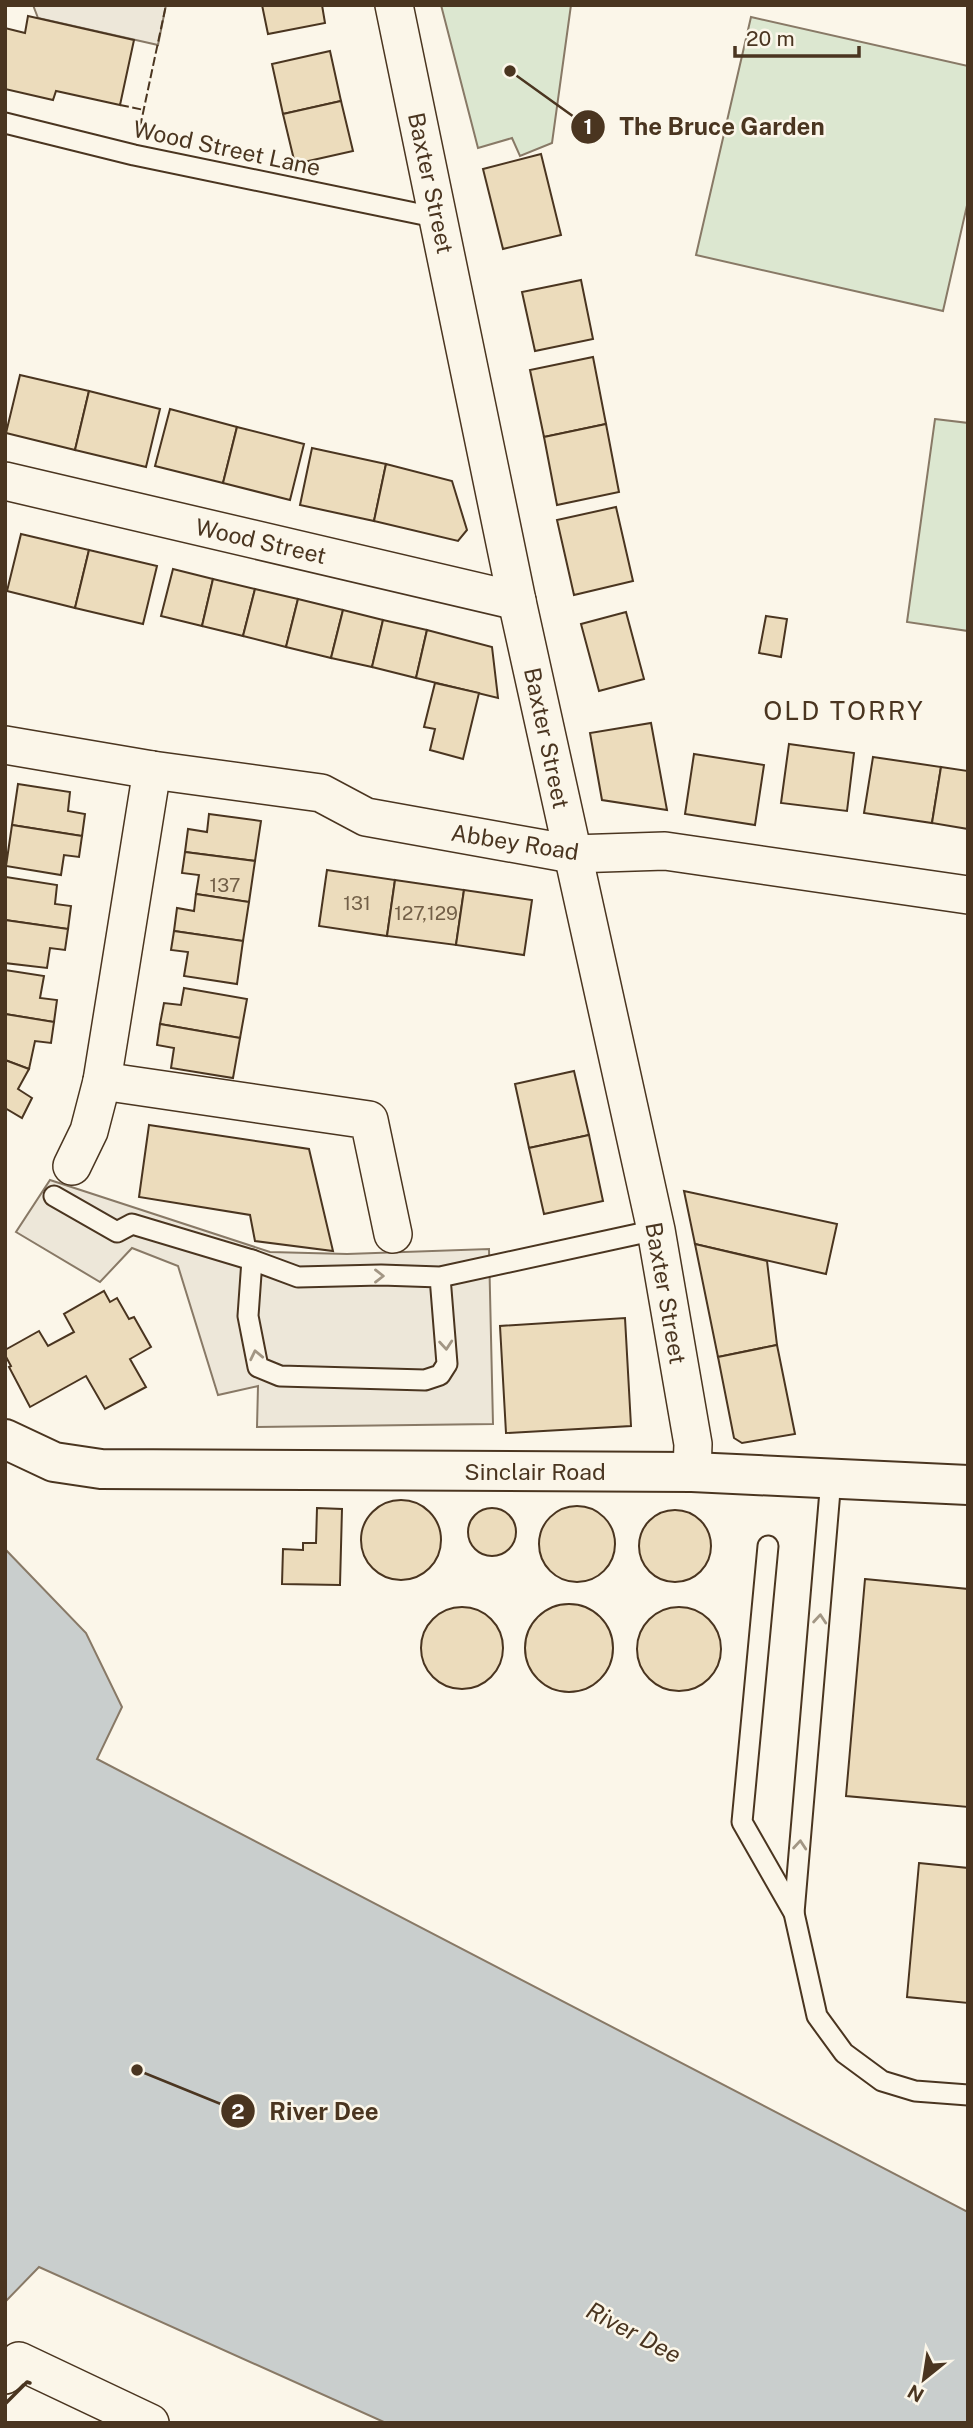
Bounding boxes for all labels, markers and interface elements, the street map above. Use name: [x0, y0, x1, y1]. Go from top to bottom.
scale bar: [735, 14, 859, 58]
text: 20 m: [746, 26, 795, 51]
callout: The Bruce Garden: [570, 104, 839, 149]
street label: Baxter Street: [403, 110, 459, 256]
text: The Bruce Garden: [619, 112, 825, 140]
text: 1: [584, 114, 593, 139]
street label: Wood Street Lane: [131, 115, 323, 181]
street label: Wood Street: [193, 513, 329, 569]
street label: Baxter Street: [519, 665, 575, 811]
district label: OLD TORRY: [763, 695, 925, 726]
street label: Abbey Road: [449, 819, 581, 865]
house number: 137: [210, 874, 240, 896]
house number: 131: [343, 892, 371, 914]
house number: 127,129: [394, 902, 458, 924]
street label: Baxter Street: [640, 1220, 692, 1366]
one-way arrow: [375, 1268, 385, 1284]
one-way arrow: [438, 1340, 453, 1351]
one-way arrow: [250, 1349, 265, 1361]
street label: Sinclair Road: [464, 1458, 606, 1485]
one-way arrow: [812, 1613, 827, 1624]
one-way arrow: [792, 1839, 807, 1850]
callout: River Dee: [221, 2089, 393, 2134]
text: River Dee: [269, 2097, 379, 2125]
text: 2: [231, 2099, 245, 2124]
water label: River Dee: [582, 2295, 686, 2369]
north arrow: [889, 2344, 959, 2414]
text: N: [904, 2380, 927, 2407]

